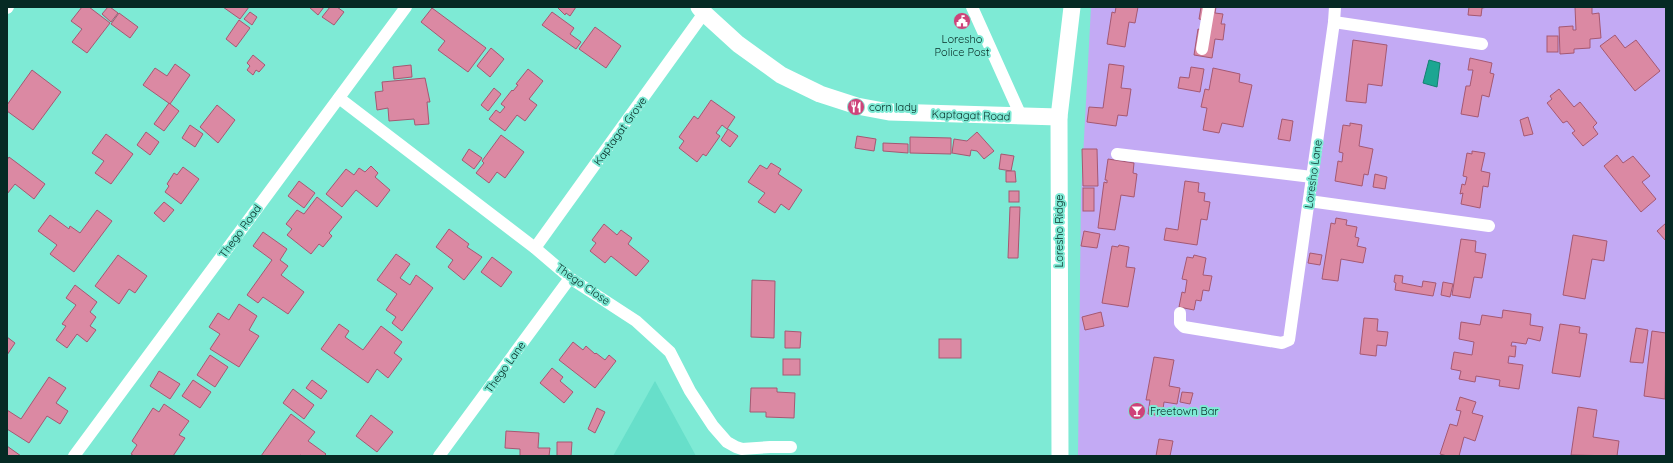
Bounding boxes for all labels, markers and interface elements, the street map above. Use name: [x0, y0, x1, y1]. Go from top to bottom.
public building icon: Loresho Police Post: [952, 11, 972, 31]
place label: Loresho Police Post: [935, 32, 990, 59]
street label: Kaptagat Grove: [590, 94, 650, 168]
restaurant icon: corn lady: [846, 97, 866, 117]
place label: corn lady: [869, 100, 917, 114]
street label: Kaptagat Road: [931, 107, 1011, 123]
street label: Loresho Lane: [1301, 139, 1325, 209]
street label: Loresho Ridge: [1052, 194, 1066, 268]
street label: Thego Road: [216, 202, 264, 260]
street label: Thego Close: [553, 260, 613, 308]
street label: Thego Lane: [482, 338, 528, 396]
bar icon: Freetown Bar: [1127, 401, 1147, 421]
place label: Freetown Bar: [1150, 404, 1219, 418]

